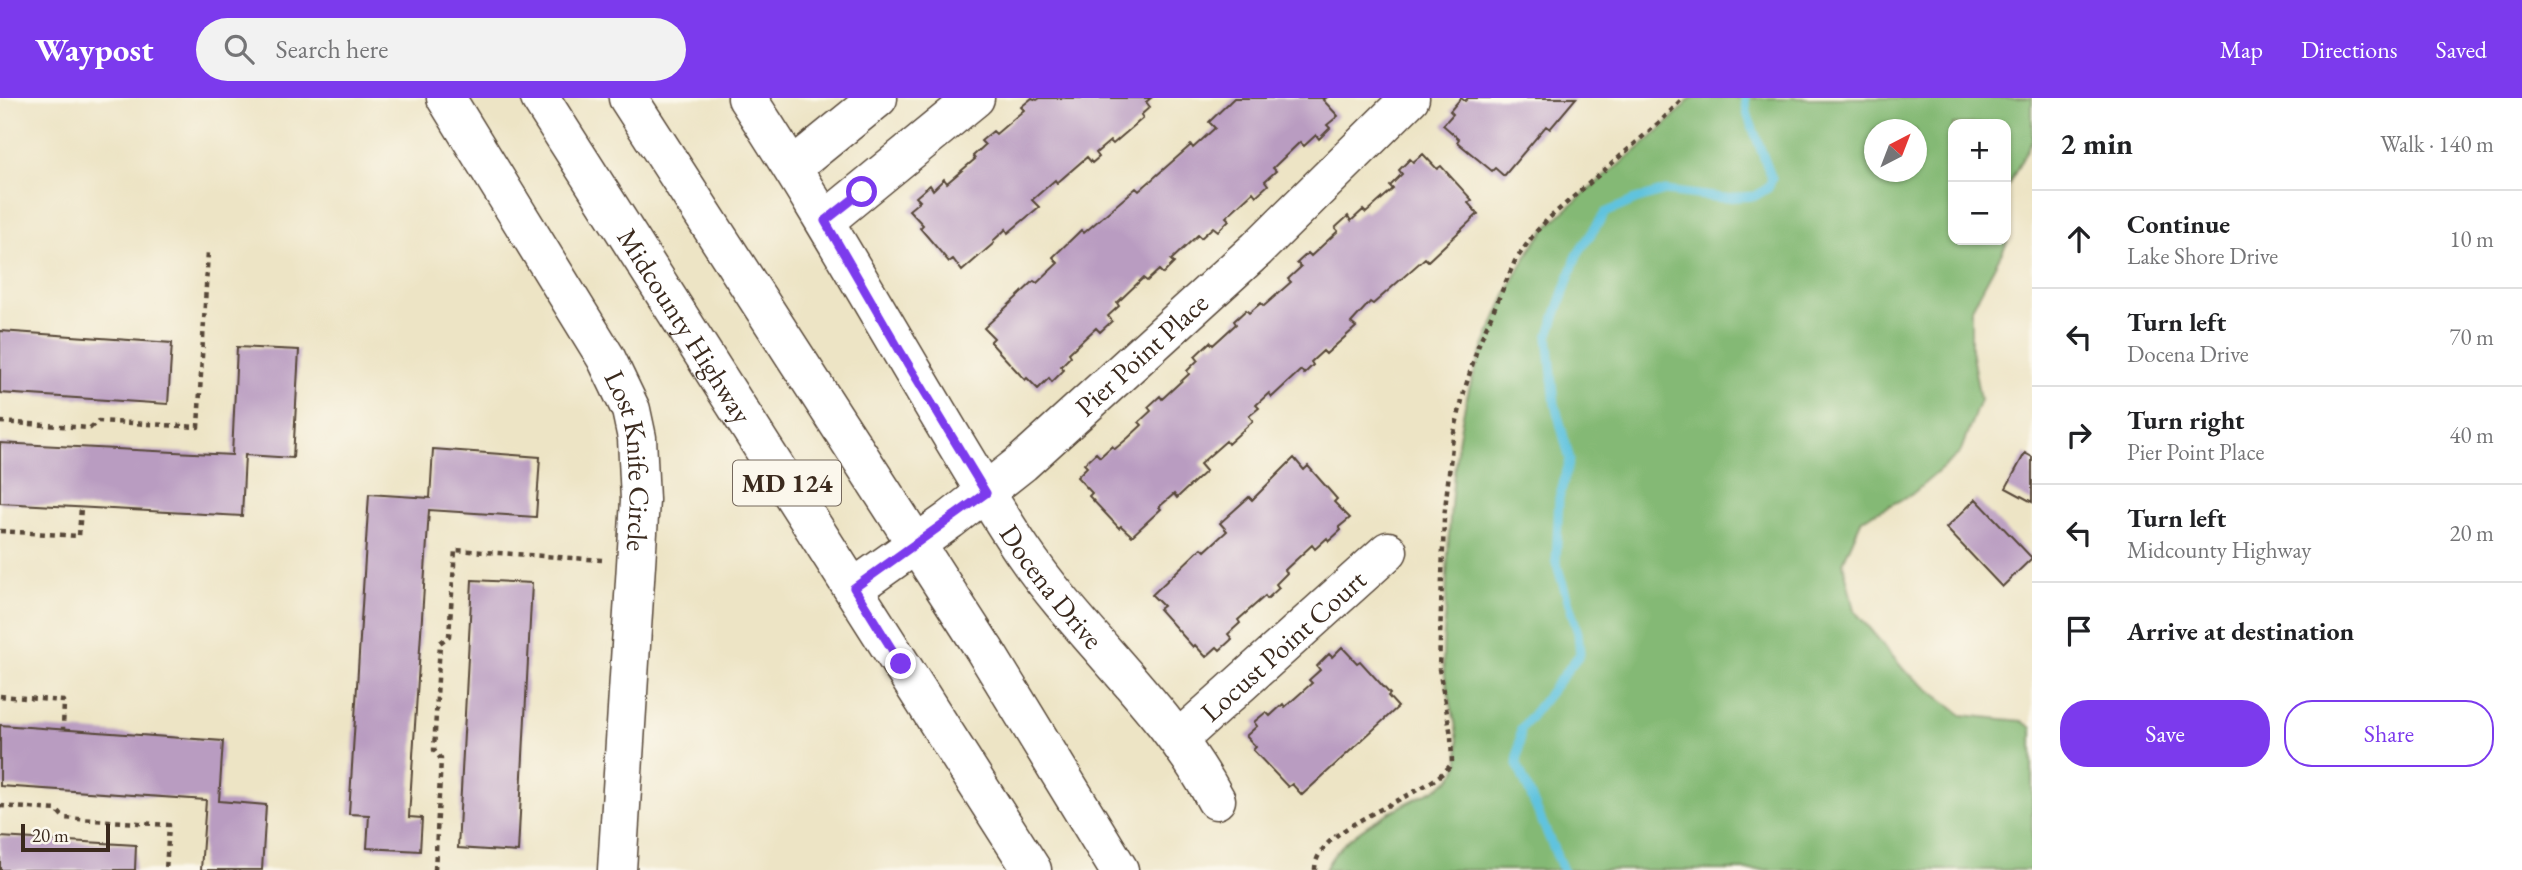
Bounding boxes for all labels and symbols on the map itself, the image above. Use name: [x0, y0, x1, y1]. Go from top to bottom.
north arrow: [1864, 119, 1927, 182]
route start: [846, 176, 877, 207]
street label: Midcounty Highway: [610, 221, 761, 431]
street label: Pier Point Place: [1067, 285, 1215, 424]
street label: Lost Knife Circle: [597, 364, 658, 553]
road number: MD 124: [733, 460, 841, 506]
street label: Docena Drive: [992, 517, 1111, 656]
street label: Locust Point Court: [1193, 561, 1374, 729]
route end: [885, 648, 916, 679]
scale bar: [21, 821, 110, 853]

